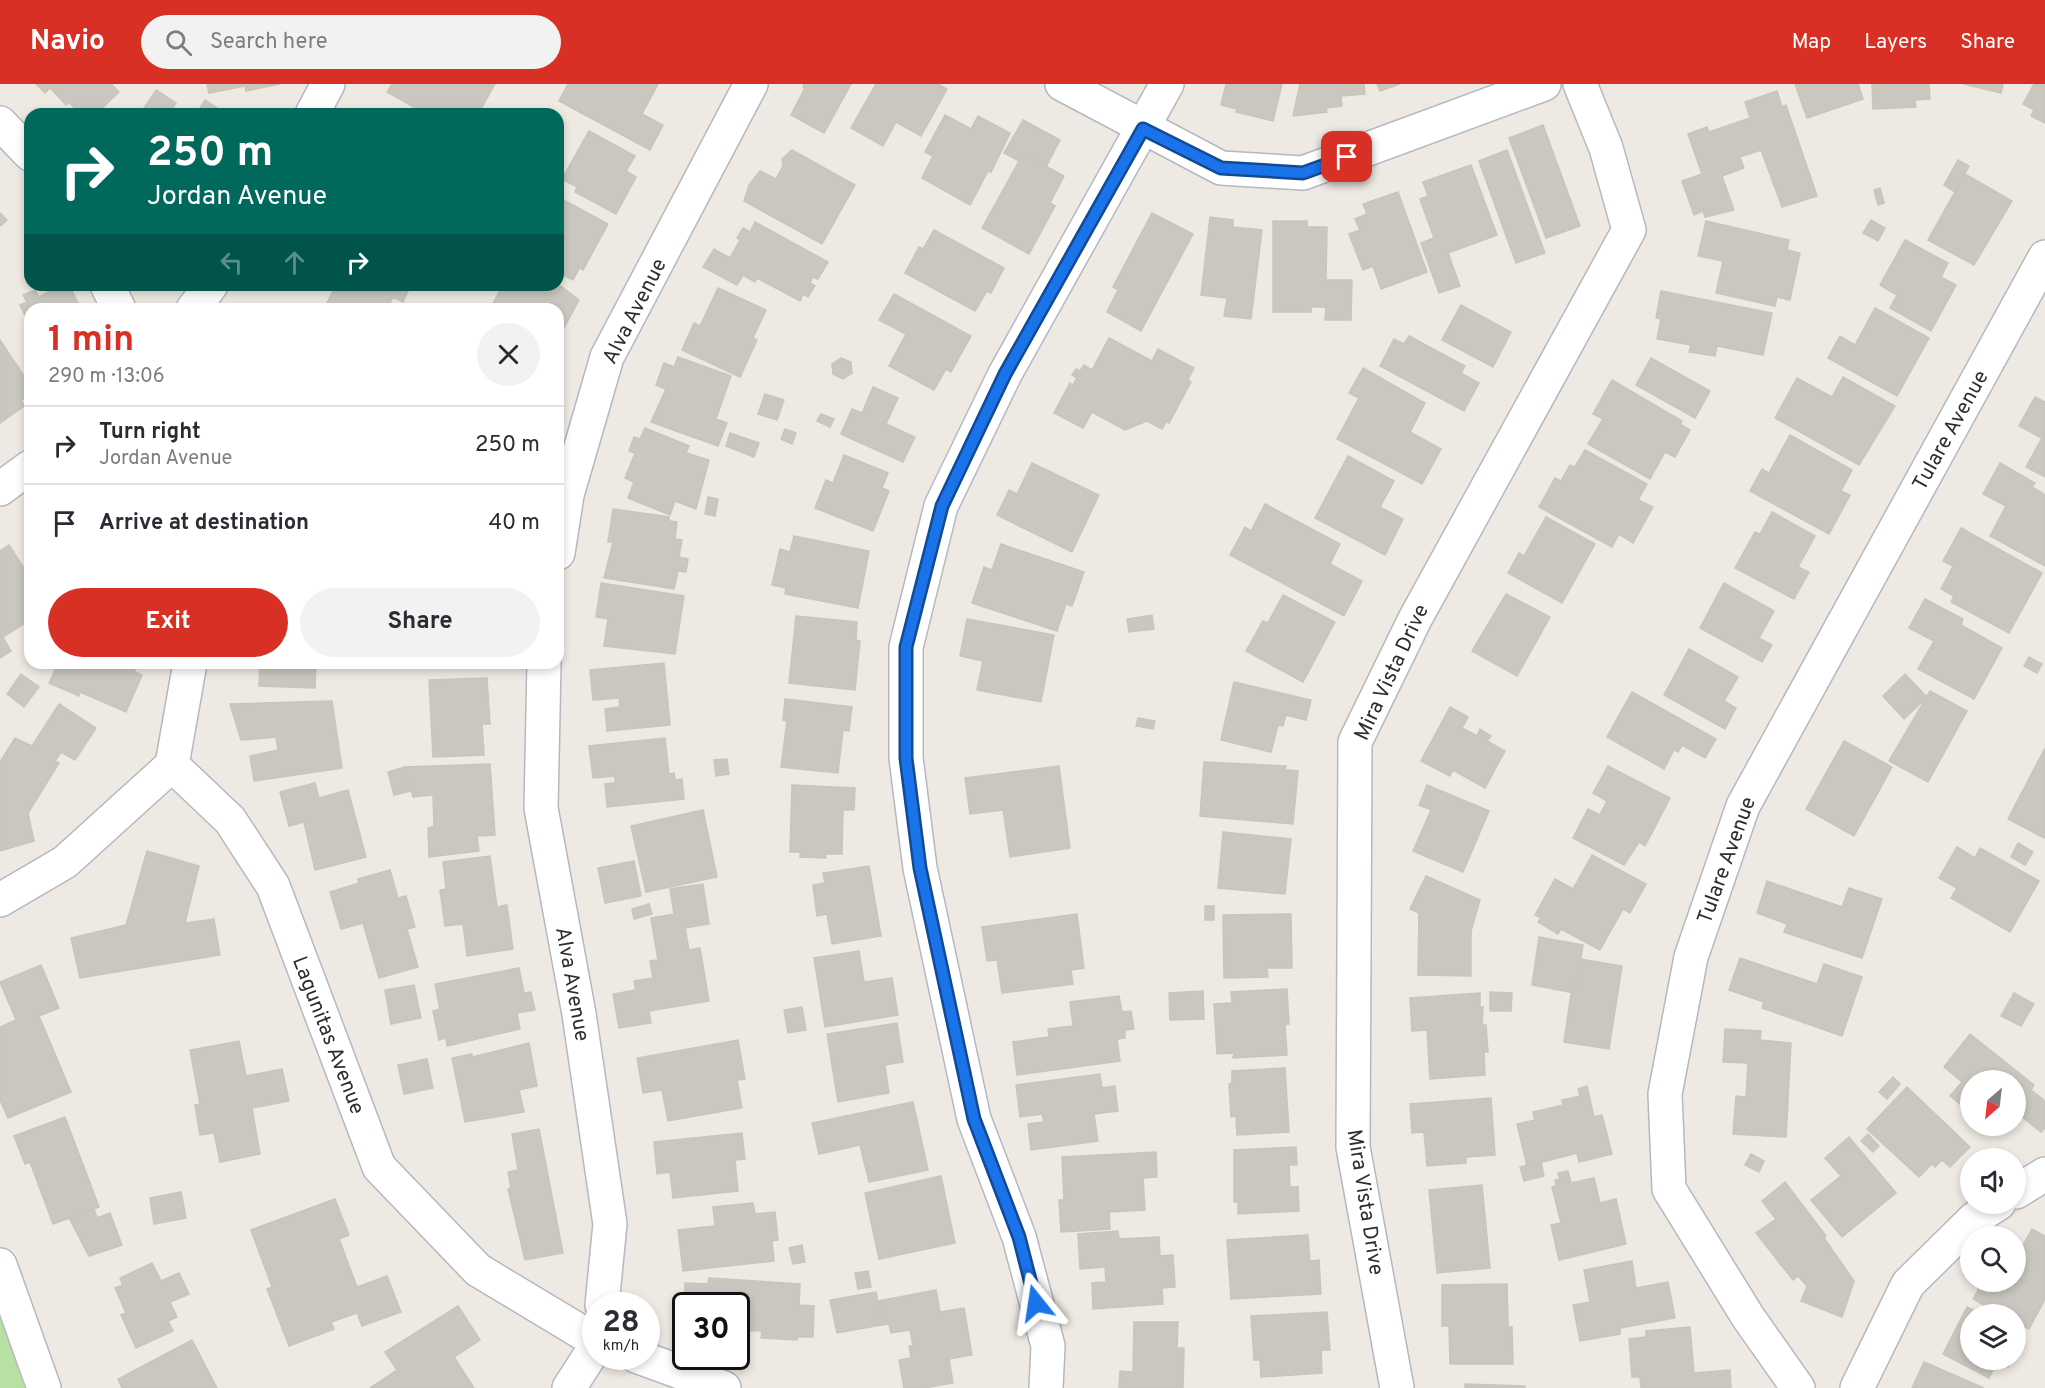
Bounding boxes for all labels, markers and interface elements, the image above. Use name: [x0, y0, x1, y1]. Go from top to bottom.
search box: [141, 15, 561, 69]
text: Navio: [30, 24, 105, 60]
icon: search: [162, 26, 195, 59]
text: Search here: [210, 29, 327, 56]
text: Map: [1792, 29, 1831, 56]
text: Layers: [1864, 29, 1927, 56]
text: Share: [1960, 29, 2015, 56]
text: 250 m: [147, 128, 273, 181]
pin: [1321, 131, 1372, 182]
icon: right: [48, 132, 126, 210]
icon: arrive: [1330, 140, 1363, 173]
text: Jordan Avenue: [147, 180, 327, 214]
icon: left: [215, 246, 248, 279]
icon: ahead: [278, 246, 311, 279]
icon: right: [341, 246, 374, 279]
street label: Alva Avenue: [597, 254, 674, 369]
text: 1 min: [48, 318, 134, 364]
button: close: [477, 323, 540, 386]
text: 290 m · 13:06: [48, 364, 165, 390]
street label: Tulare Avenue: [1907, 366, 1995, 496]
text: Turn right: [99, 419, 201, 446]
icon: right: [48, 429, 81, 462]
text: 250 m: [475, 432, 540, 459]
text: Jordan Avenue: [99, 446, 232, 472]
icon: arrive: [48, 507, 81, 540]
text: Arrive at destination: [99, 510, 309, 537]
text: 40 m: [488, 510, 540, 537]
button: Exit: [48, 588, 288, 657]
button: Share: [300, 588, 540, 657]
street label: Mira Vista Drive: [1349, 600, 1436, 745]
street label: Tulare Avenue: [1692, 793, 1763, 928]
street label: Alva Avenue: [548, 925, 595, 1043]
street label: Lagunitas Avenue: [285, 953, 370, 1118]
north arrow: [1960, 1070, 2026, 1136]
map controls: [1960, 1070, 2026, 1370]
street label: Mira Vista Drive: [1340, 1127, 1389, 1277]
button: sound: [1960, 1148, 2026, 1214]
button: search: [1960, 1226, 2026, 1292]
position arrow: [1004, 1271, 1068, 1335]
speed limit sign: 30: [672, 1292, 750, 1370]
button: layers: [1960, 1304, 2026, 1370]
text: 28: [602, 1305, 640, 1342]
text: km/h: [603, 1337, 639, 1356]

